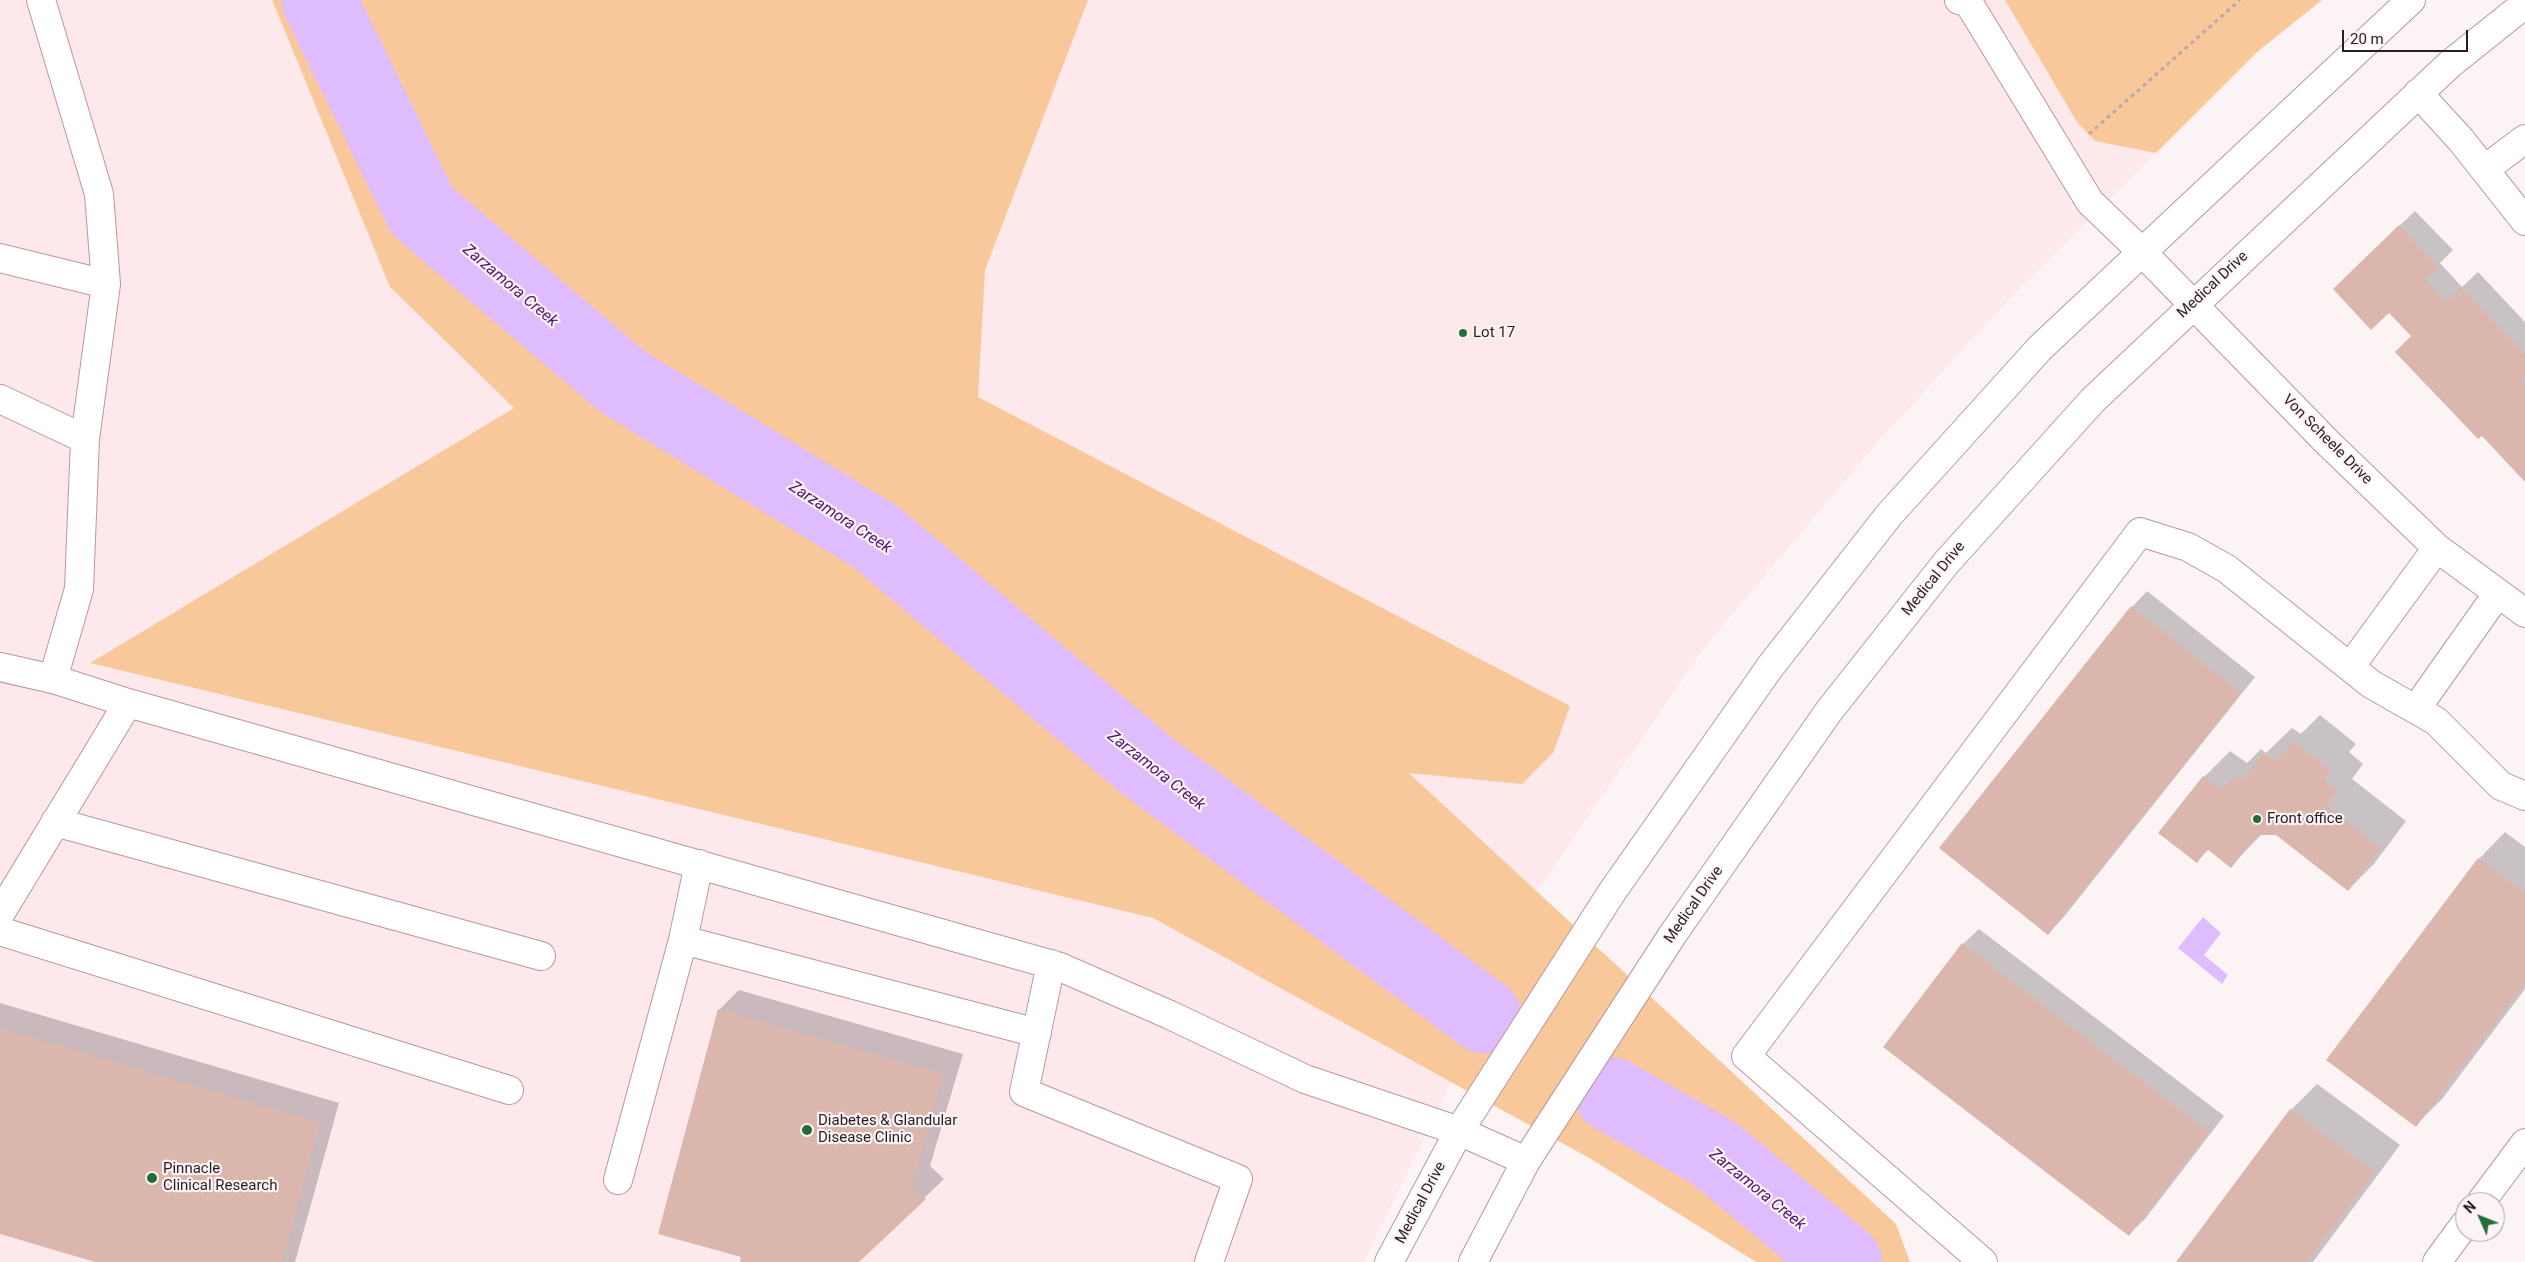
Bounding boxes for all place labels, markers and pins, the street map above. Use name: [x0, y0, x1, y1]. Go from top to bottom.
place label: Lot 17: [1473, 324, 1515, 342]
marker: Lot 17: [1457, 327, 1469, 339]
place label: Front office: [2267, 810, 2343, 828]
marker: Front office: [2251, 813, 2263, 825]
place label: Diabetes & Glandular Disease Clinic: [818, 1112, 957, 1147]
marker: Diabetes & Glandular Disease Clinic: [800, 1123, 814, 1137]
place label: Pinnacle Clinical Research: [163, 1160, 277, 1195]
marker: Pinnacle Clinical Research: [145, 1171, 159, 1185]

